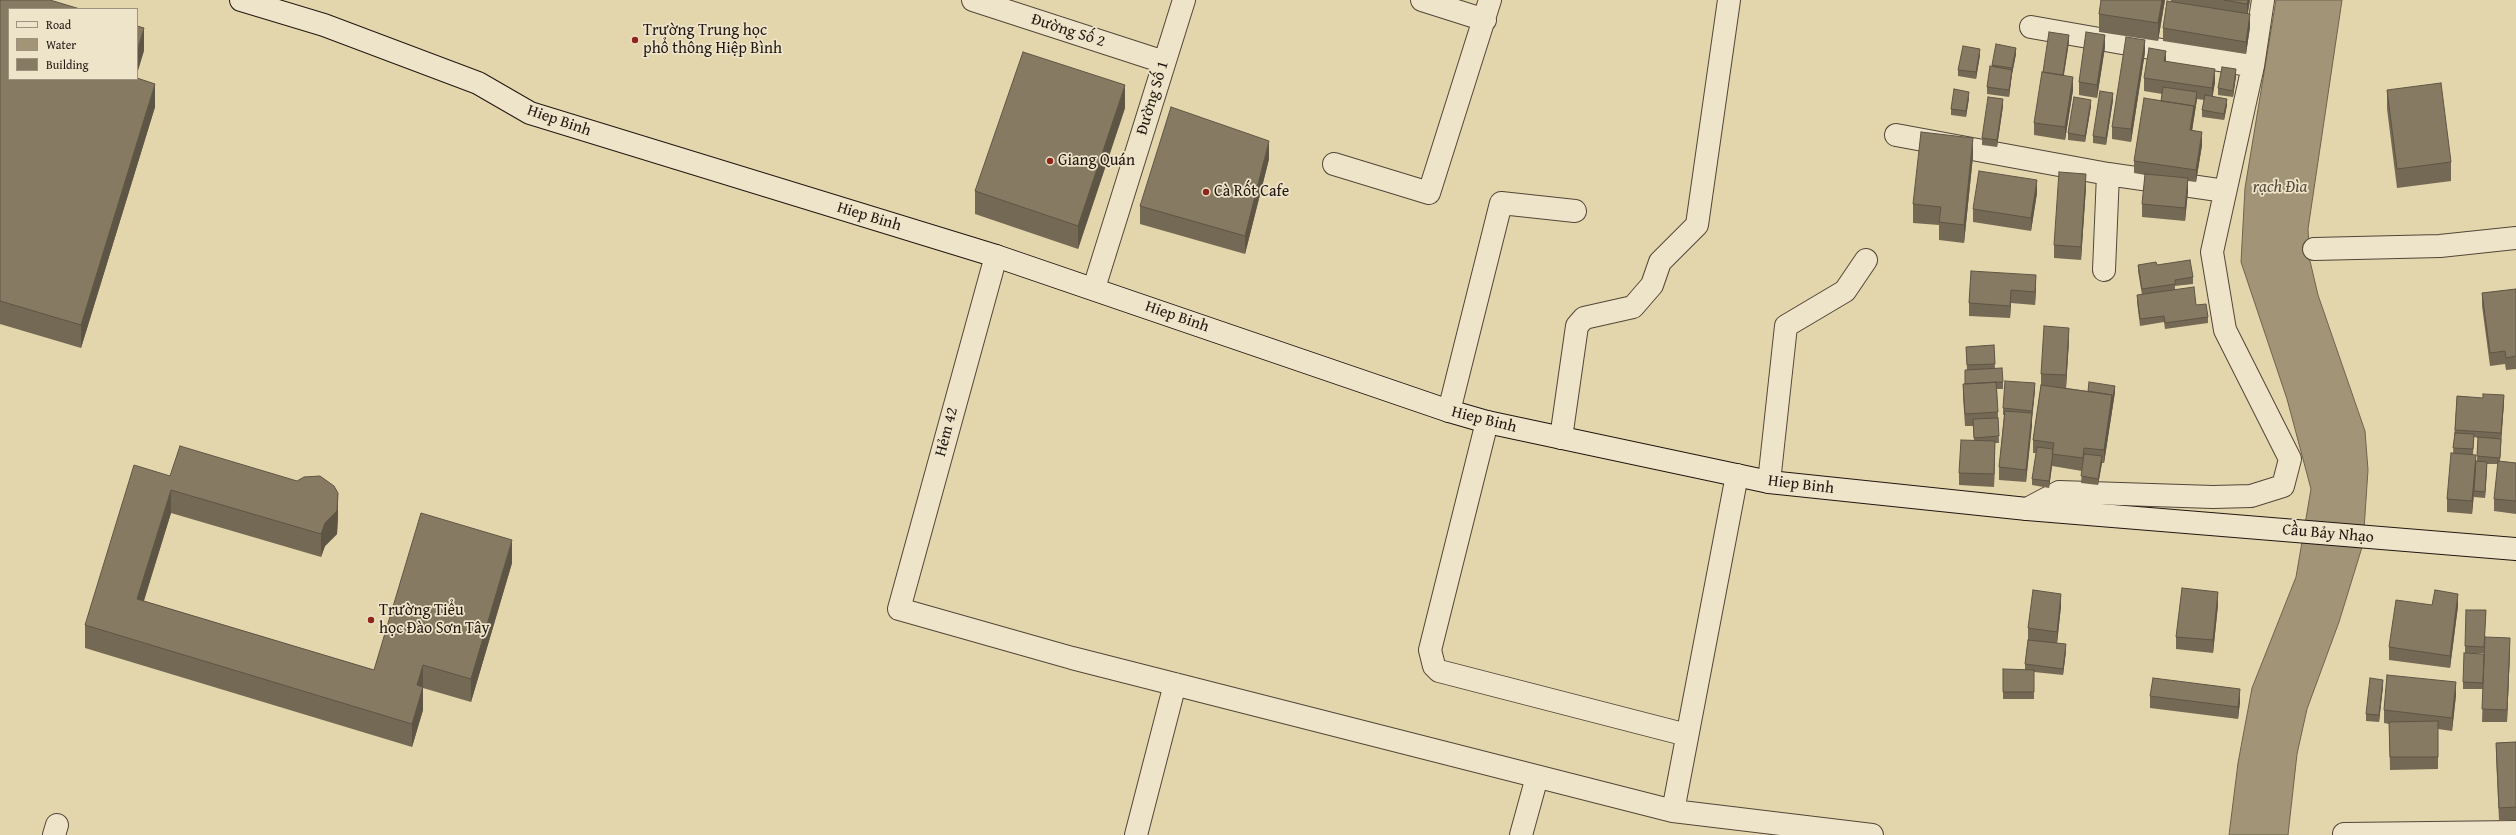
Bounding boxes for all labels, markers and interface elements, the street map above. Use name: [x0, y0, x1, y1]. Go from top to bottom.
legend: [8, 8, 138, 80]
street label: Đường Số 2: [1029, 10, 1107, 52]
text: Road: [46, 16, 71, 33]
place label: Trường Trung học phổ thông Hiệp Bình: [643, 21, 782, 59]
marker: Trường Trung học phổ thông Hiệp Bình: [630, 35, 640, 45]
text: Water: [46, 36, 76, 53]
text: Building: [46, 56, 89, 73]
street label: Đường Số 1: [1133, 59, 1173, 137]
street label: Hiep Binh: [525, 101, 593, 141]
place label: Giang Quán: [1058, 151, 1135, 171]
marker: Giang Quán: [1045, 156, 1055, 166]
water label: rạch Đìa: [2253, 178, 2307, 198]
place label: Cà Rốt Cafe: [1214, 182, 1289, 202]
marker: Cà Rốt Cafe: [1201, 187, 1211, 197]
street label: Hiep Binh: [834, 198, 904, 236]
street label: Hiep Binh: [1143, 297, 1211, 337]
street label: Hiep Binh: [1450, 403, 1518, 437]
street label: Hẻm 42: [931, 405, 963, 459]
street label: Hiep Binh: [1767, 471, 1835, 499]
street label: Cầu Bảy Nhạo: [2281, 520, 2375, 548]
place label: Trường Tiểu học Đào Sơn Tây: [379, 601, 489, 639]
marker: Trường Tiểu học Đào Sơn Tây: [366, 615, 376, 625]

